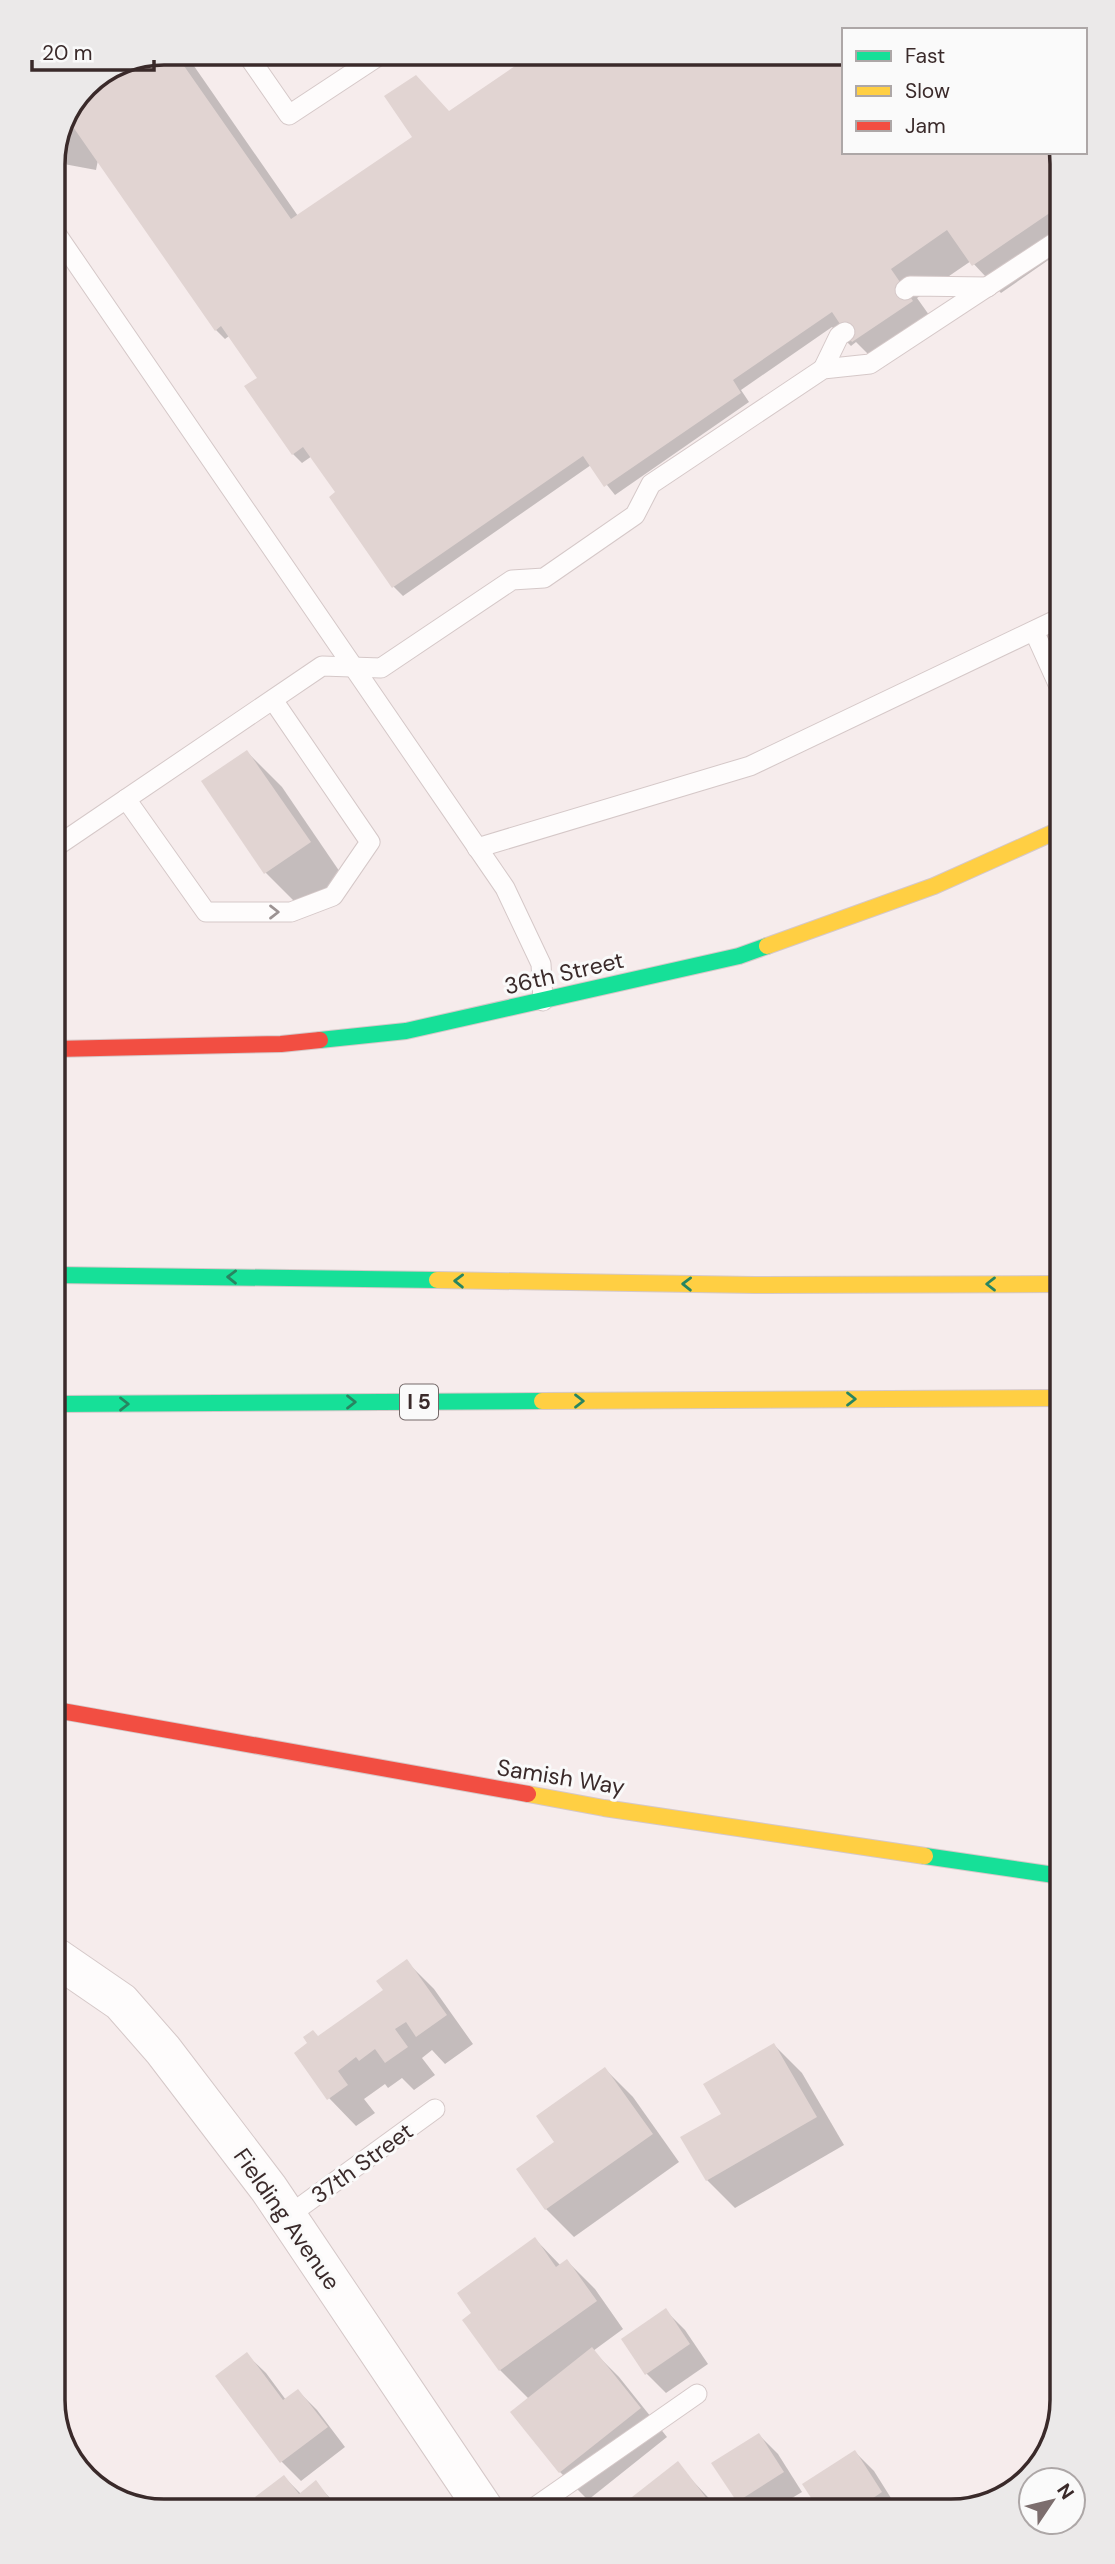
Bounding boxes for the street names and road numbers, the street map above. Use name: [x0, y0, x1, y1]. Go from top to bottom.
street label: 36th Street: [501, 945, 627, 1001]
road number: I 5: [400, 1384, 438, 1420]
street label: Samish Way: [495, 1752, 627, 1802]
street label: 37th Street: [305, 2116, 419, 2210]
street label: Fielding Avenue: [227, 2142, 347, 2296]

